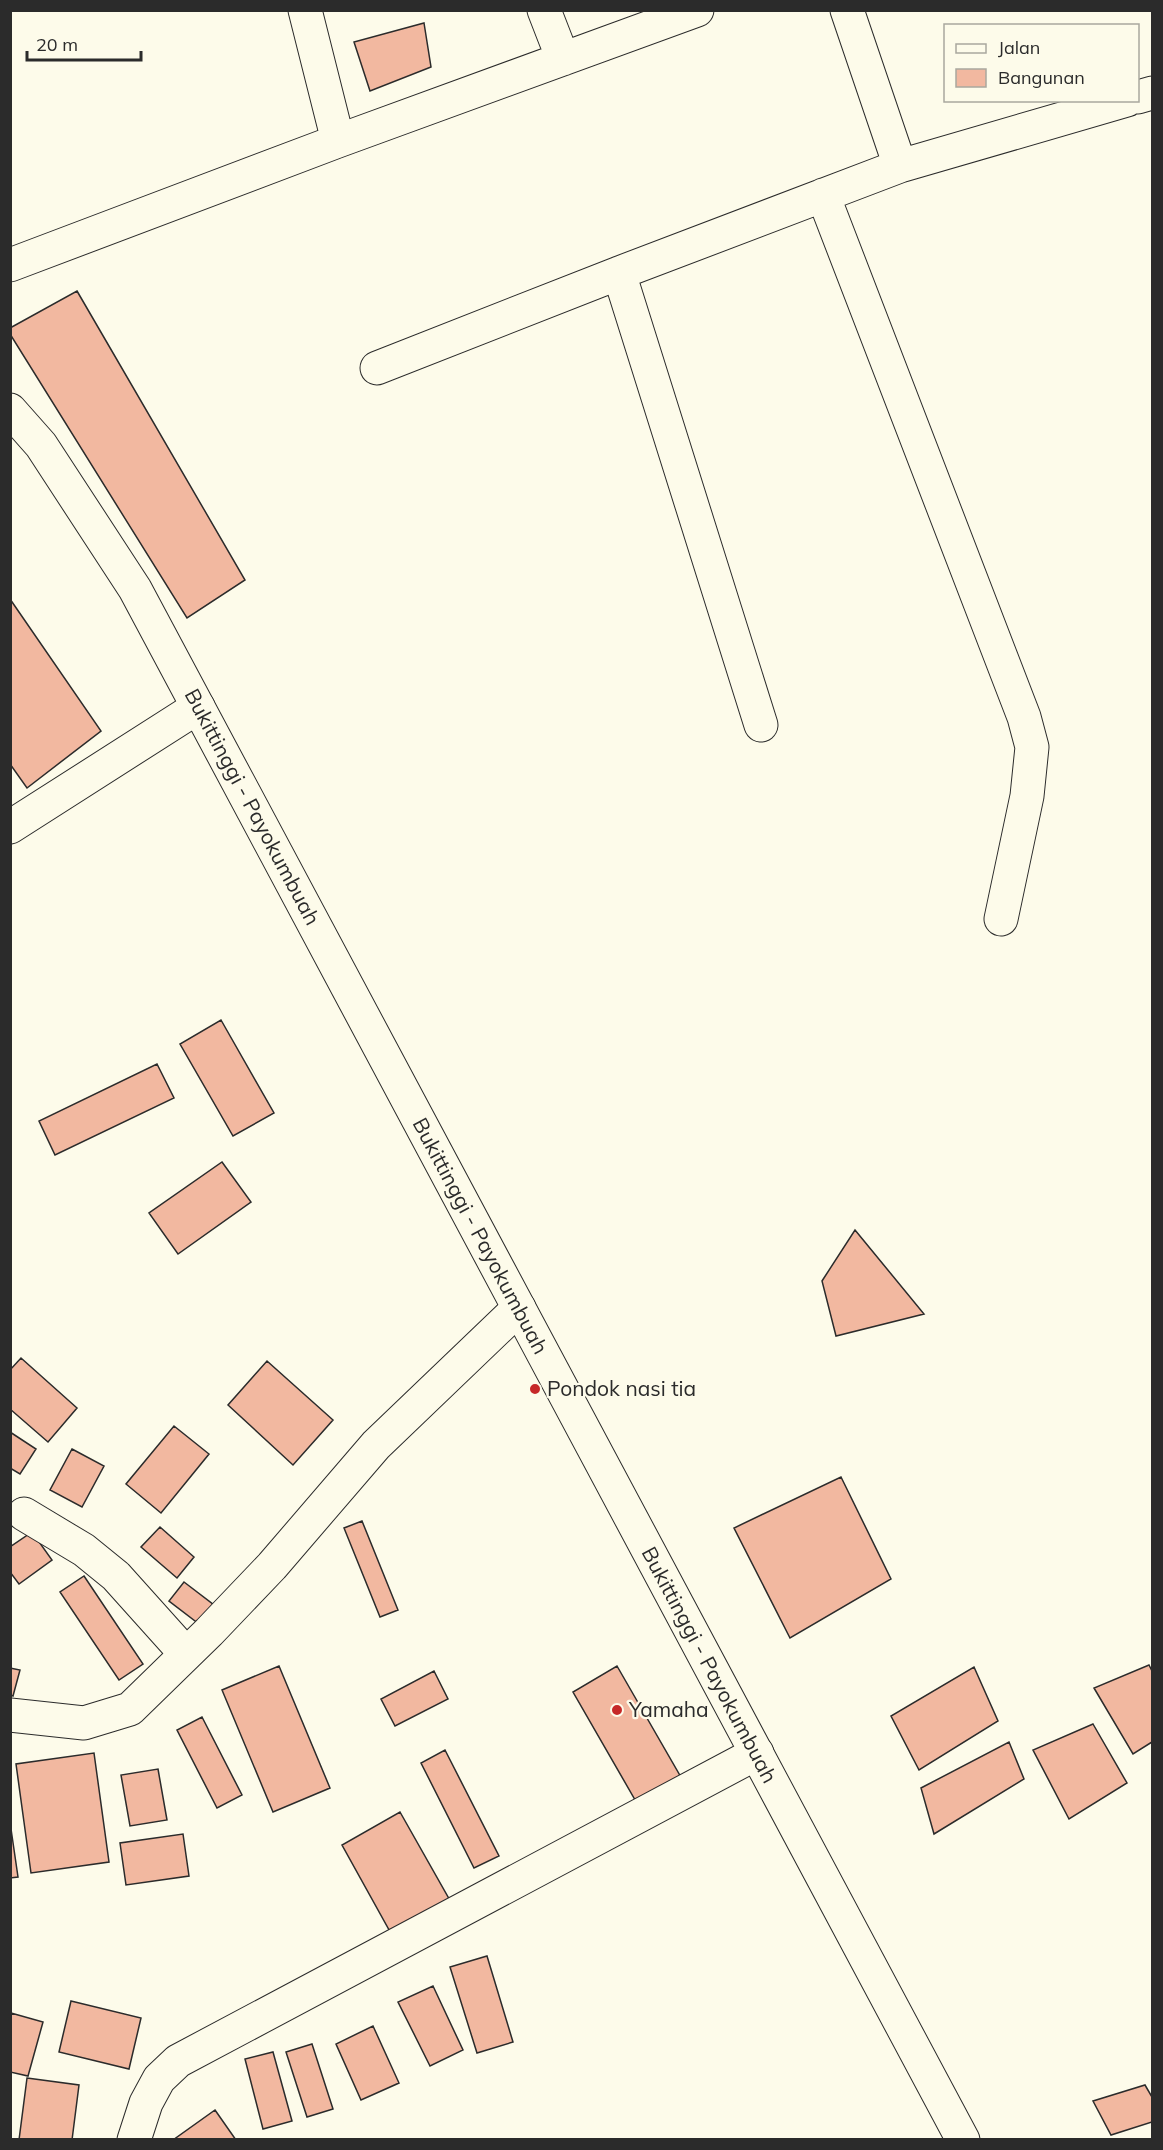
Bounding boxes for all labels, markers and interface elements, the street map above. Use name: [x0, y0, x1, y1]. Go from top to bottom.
scale bar: [27, 24, 141, 62]
legend: [944, 24, 1139, 102]
text: 20 m: [36, 33, 78, 56]
text: Jalan: [998, 36, 1040, 59]
text: Bangunan: [998, 66, 1085, 89]
street label: Bukittinggi - Payokumbuah: [179, 684, 326, 929]
street label: Bukittinggi - Payokumbuah: [407, 1113, 554, 1358]
place label: Pondok nasi tia: [547, 1375, 696, 1401]
marker: Pondok nasi tia: [528, 1382, 542, 1396]
street label: Bukittinggi - Payokumbuah: [636, 1542, 783, 1787]
place label: Yamaha: [628, 1696, 709, 1722]
marker: Yamaha: [610, 1703, 624, 1717]

